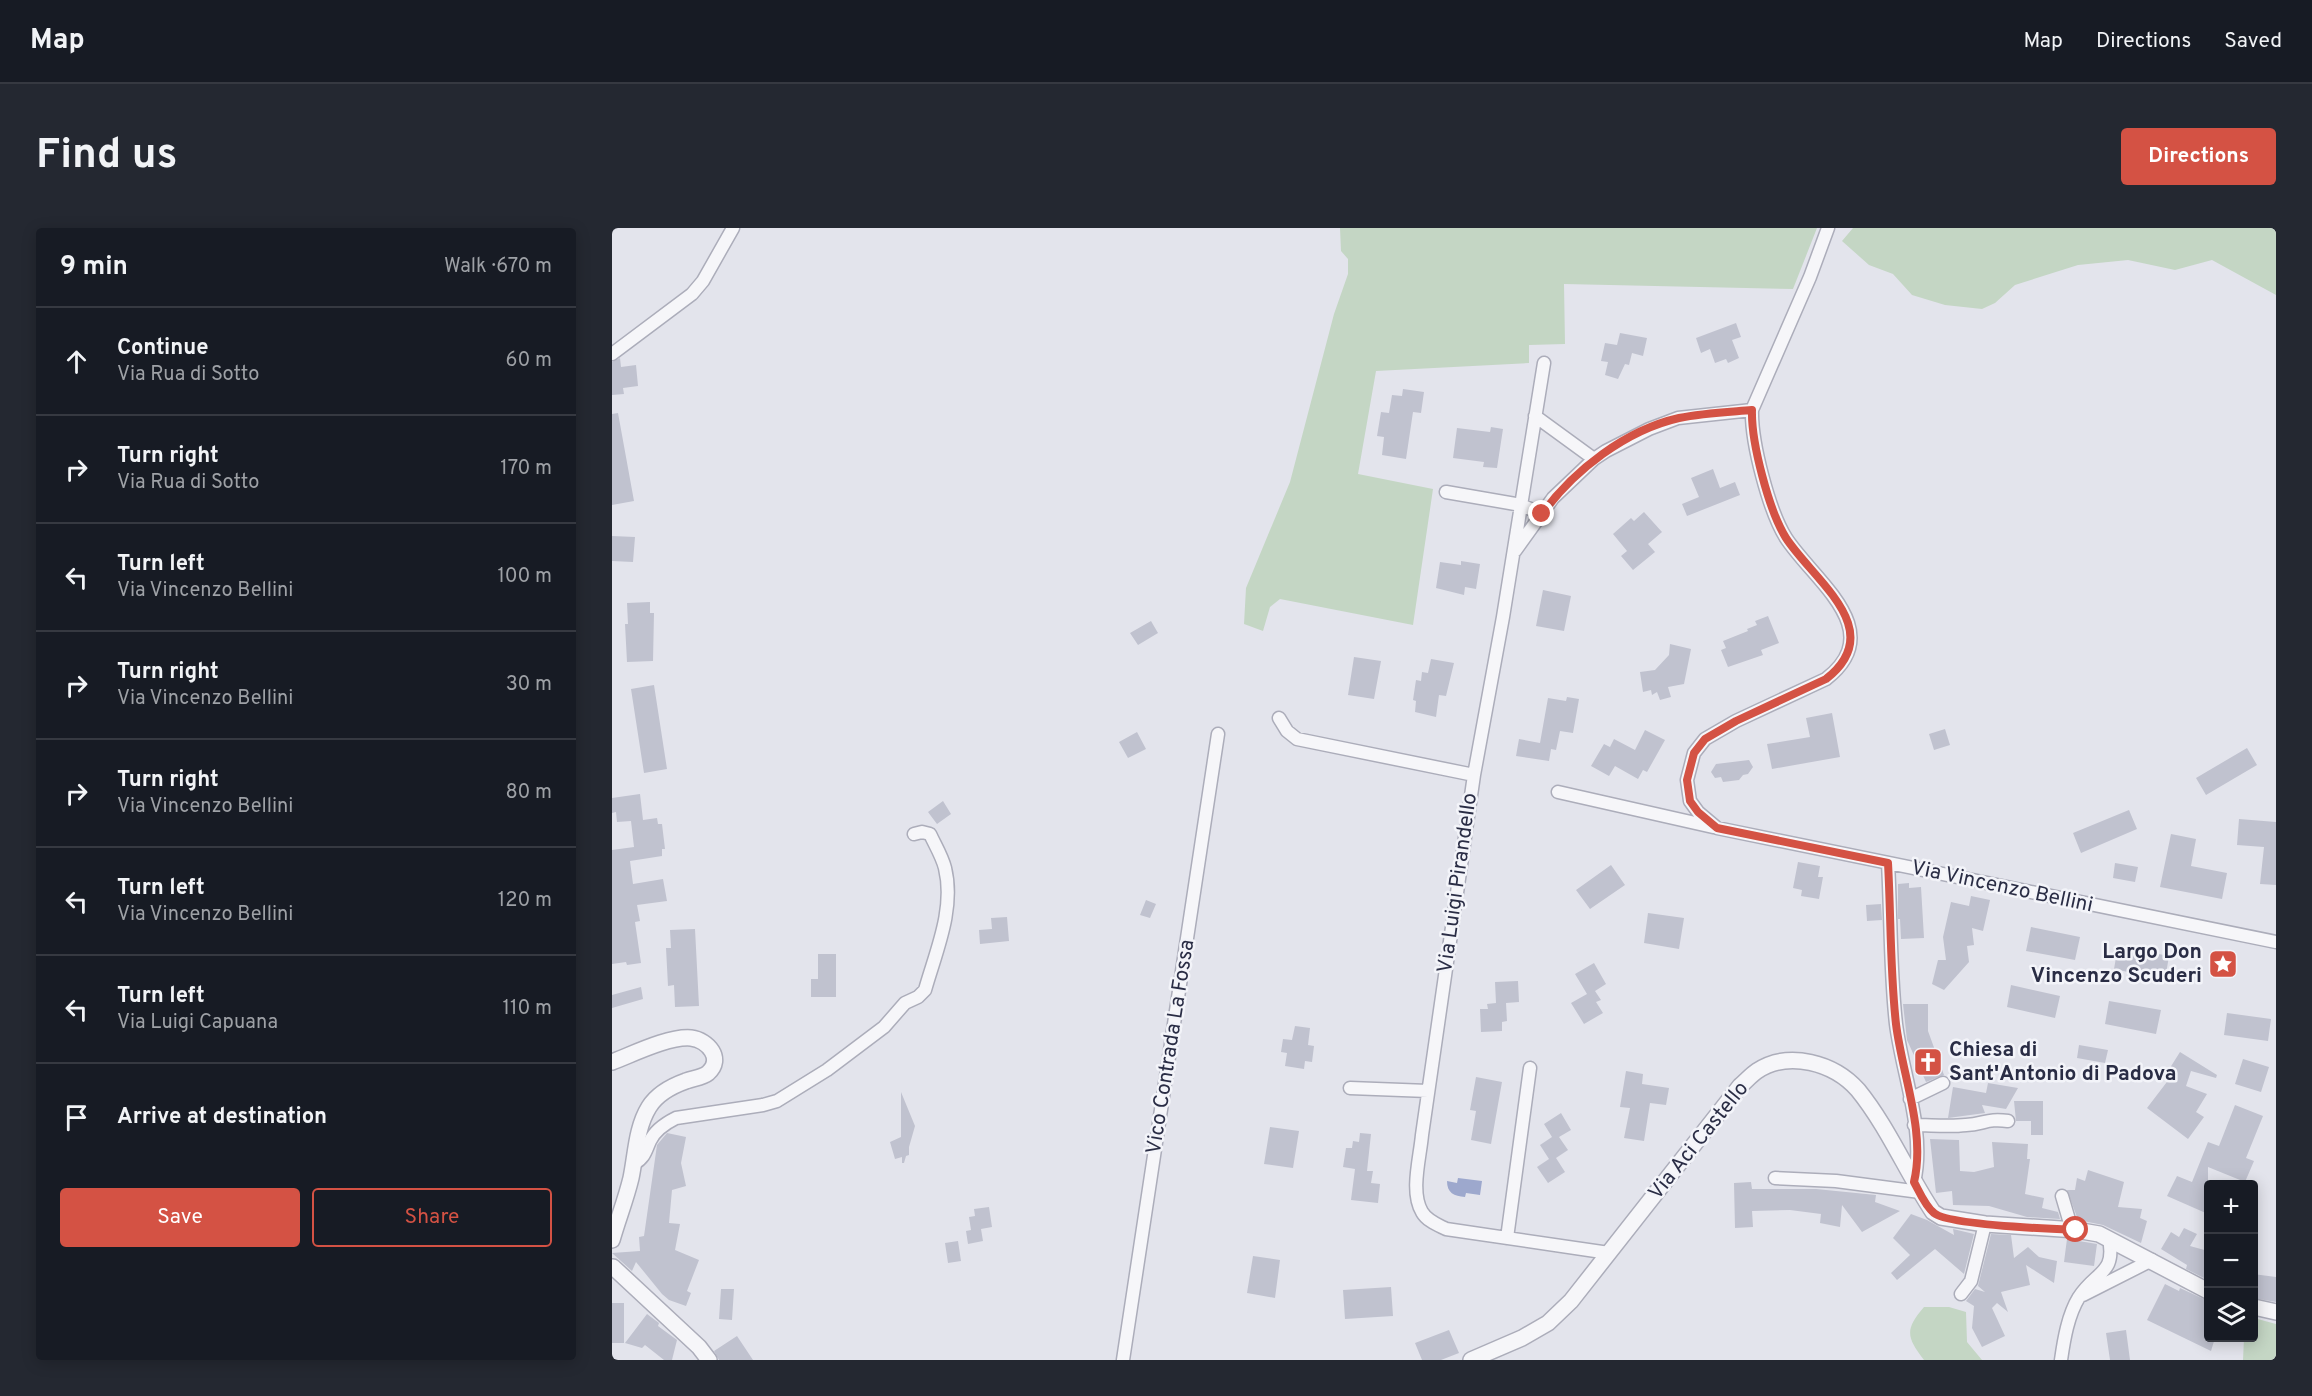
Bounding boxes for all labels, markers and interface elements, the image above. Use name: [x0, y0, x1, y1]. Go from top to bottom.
text: Map: [30, 23, 85, 59]
text: Map: [2023, 28, 2063, 55]
text: Directions: [2096, 28, 2191, 55]
text: Saved: [2224, 28, 2282, 55]
button: Directions: [2121, 128, 2276, 185]
text: Find us: [36, 130, 177, 183]
text: 9 min: [60, 251, 128, 284]
text: Walk · 670 m: [444, 254, 552, 280]
text: Continue: [117, 335, 208, 362]
icon: ahead: [60, 345, 93, 378]
text: 60 m: [506, 348, 552, 374]
text: Via Rua di Sotto: [117, 362, 259, 388]
text: Turn right: [117, 443, 219, 470]
icon: right: [60, 453, 93, 486]
text: 170 m: [500, 456, 552, 482]
text: Via Rua di Sotto: [117, 470, 259, 496]
route end: [1528, 500, 1554, 526]
text: Turn left: [117, 551, 205, 578]
icon: left: [60, 561, 93, 594]
text: 100 m: [497, 564, 552, 590]
text: Via Vincenzo Bellini: [117, 578, 293, 604]
text: Turn right: [117, 659, 219, 686]
icon: right: [60, 669, 93, 702]
text: 30 m: [506, 672, 552, 698]
text: Via Vincenzo Bellini: [117, 686, 293, 712]
text: Turn right: [117, 767, 219, 794]
icon: right: [60, 777, 93, 810]
text: 80 m: [506, 780, 552, 806]
street label: Via Luigi Pirandello: [1432, 791, 1484, 975]
text: Via Vincenzo Bellini: [117, 794, 293, 820]
street label: Via Vincenzo Bellini: [1909, 855, 2095, 919]
text: Turn left: [117, 875, 205, 902]
icon: left: [60, 885, 93, 918]
text: 120 m: [498, 888, 552, 914]
text: Via Vincenzo Bellini: [117, 902, 293, 928]
street label: Vico Contrada La Fossa: [1141, 938, 1201, 1156]
place label: Largo Don Vincenzo Scuderi: [2031, 939, 2202, 990]
place icon: Largo Don Vincenzo Scuderi: [2207, 948, 2239, 980]
text: Turn left: [117, 983, 205, 1010]
icon: left: [60, 993, 93, 1026]
text: 110 m: [503, 996, 552, 1022]
text: Via Luigi Capuana: [117, 1010, 278, 1036]
place label: Chiesa di Sant'Antonio di Padova: [1949, 1037, 2176, 1088]
church icon: Chiesa di Sant'Antonio di Padova: [1912, 1046, 1944, 1078]
street label: Via Aci Castello: [1643, 1076, 1755, 1206]
icon: arrive: [60, 1101, 93, 1134]
text: Arrive at destination: [117, 1104, 327, 1131]
map controls: [2204, 1180, 2258, 1342]
button: +: [2204, 1180, 2258, 1234]
button: Save: [60, 1188, 300, 1247]
button: Share: [312, 1188, 552, 1247]
route start: [2062, 1216, 2088, 1242]
button: −: [2204, 1234, 2258, 1288]
button: layers: [2204, 1288, 2258, 1342]

